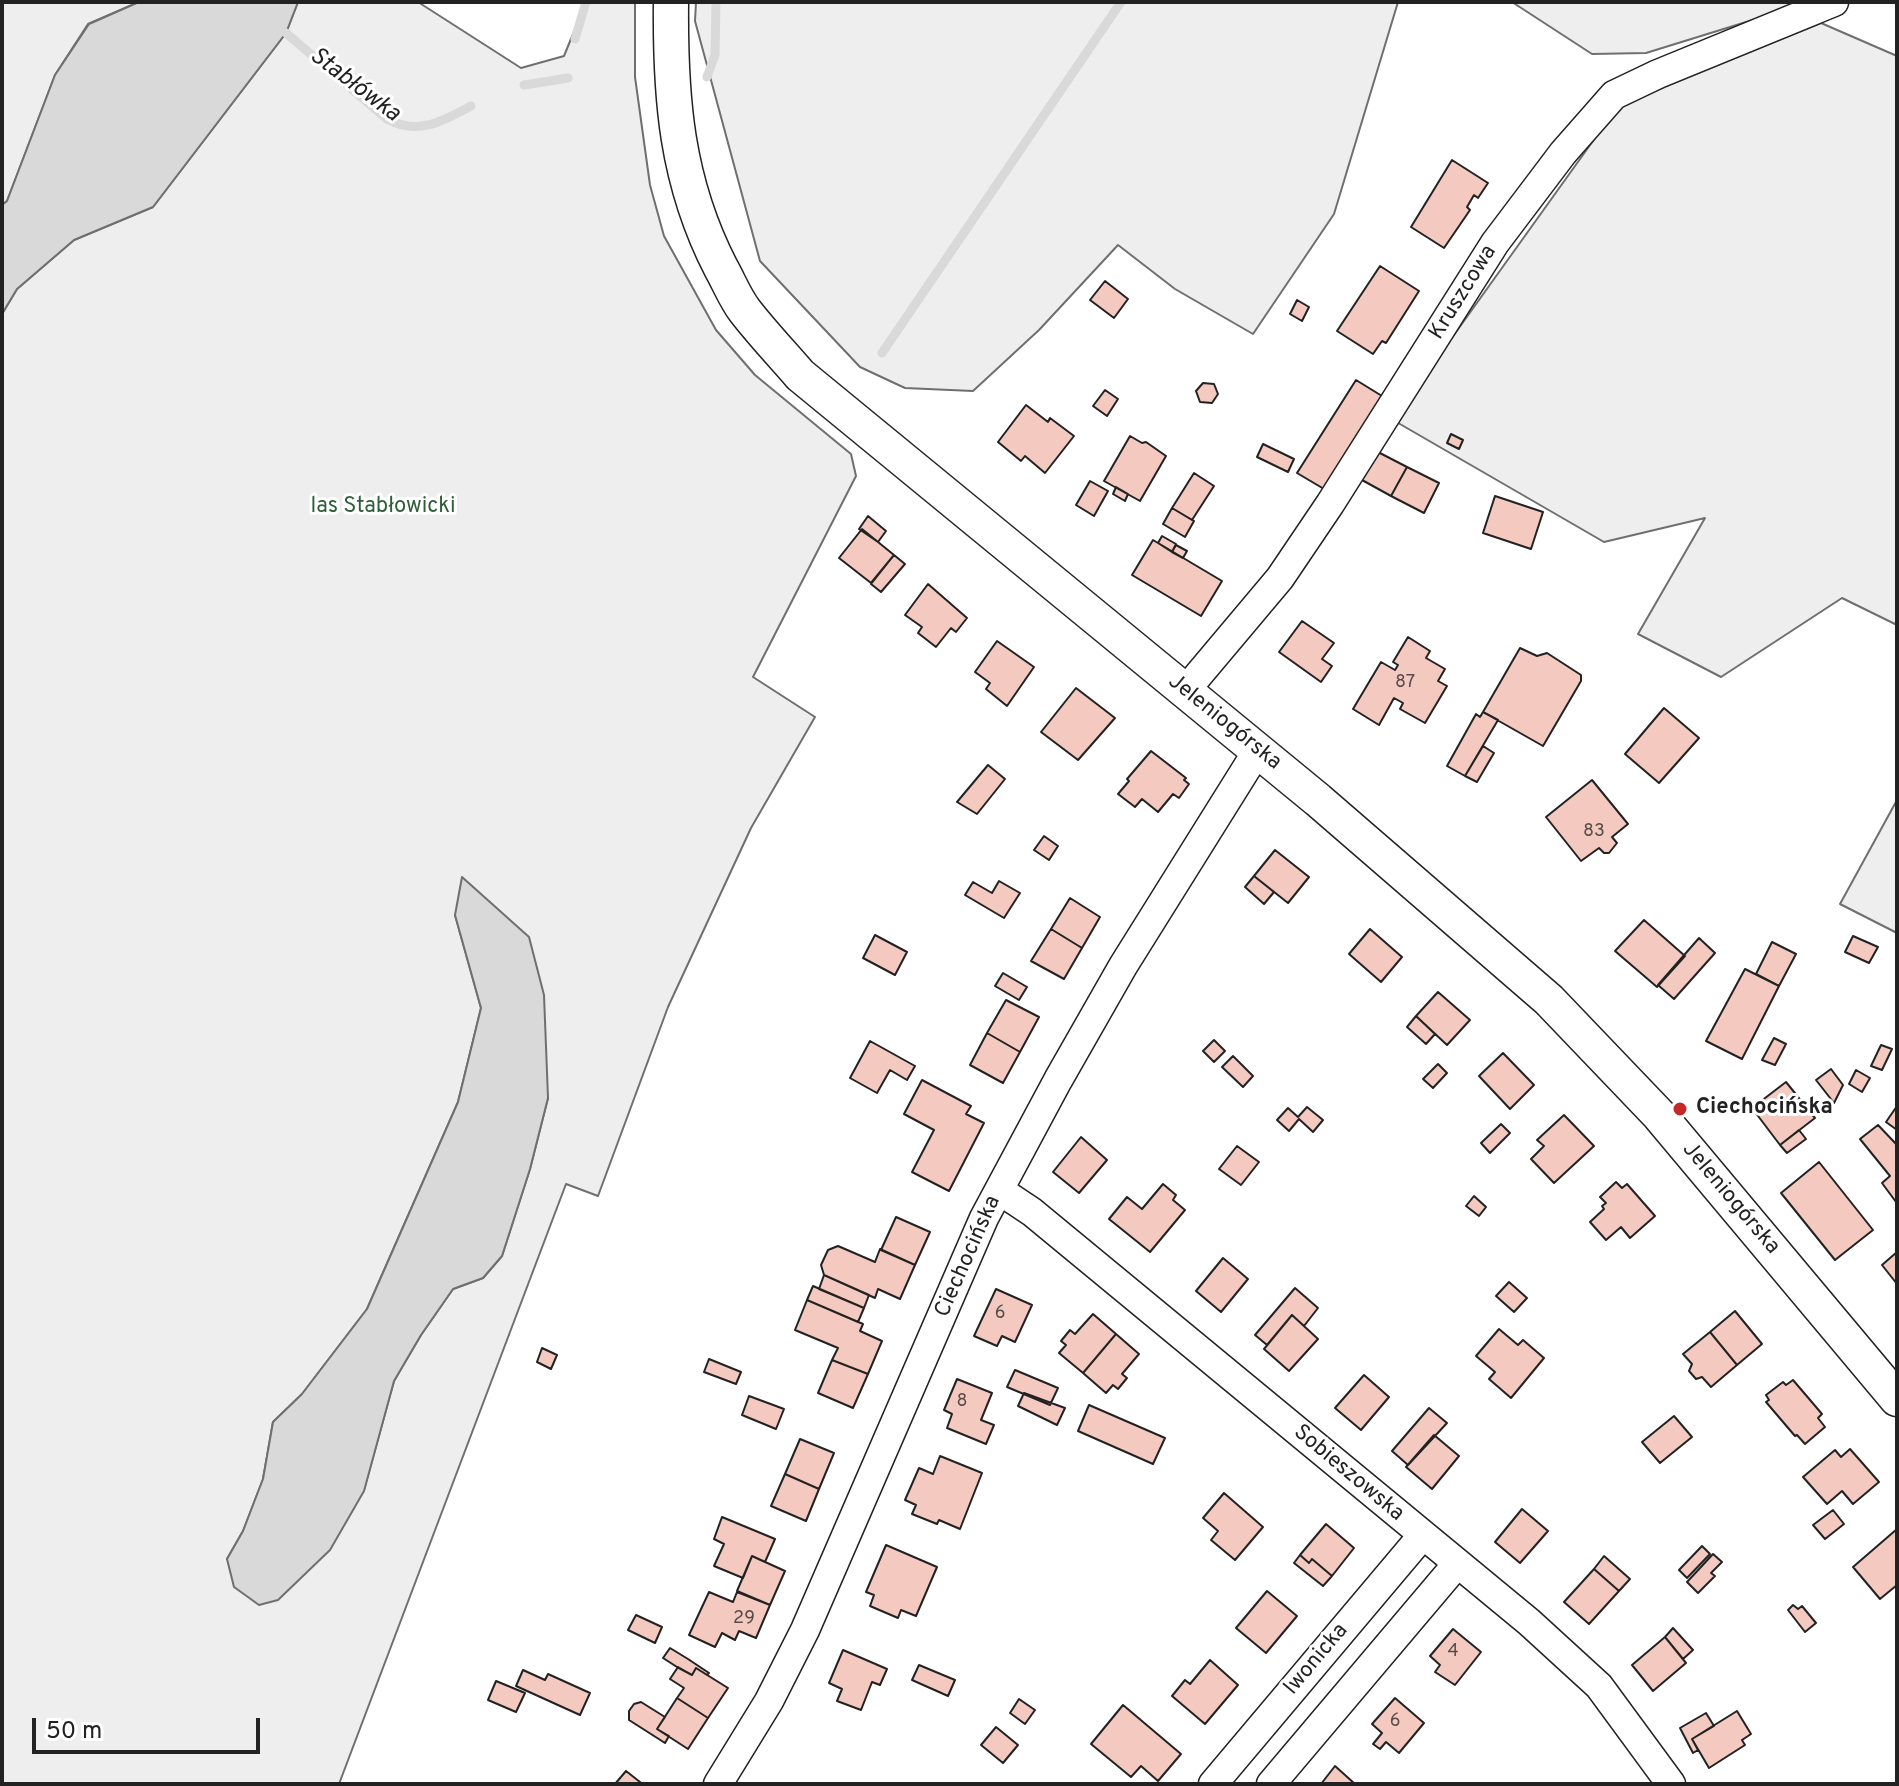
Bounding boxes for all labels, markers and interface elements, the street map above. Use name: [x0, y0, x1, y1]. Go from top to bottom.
water label: Stabłówka: [303, 43, 405, 129]
street label: Kruszcowa: [1425, 241, 1503, 345]
park label: las Stabłowicki: [310, 495, 456, 521]
street label: Jeleniogórska: [1162, 669, 1286, 777]
house number: 87: [1395, 672, 1415, 694]
house number: 83: [1583, 821, 1605, 843]
place label: Ciechocińska: [1696, 1096, 1833, 1122]
marker: Ciechocińska: [1671, 1100, 1689, 1118]
street label: Jeleniogórska: [1675, 1138, 1785, 1260]
street label: Ciechocińska: [930, 1192, 1008, 1322]
house number: 6: [995, 1303, 1005, 1325]
house number: 8: [957, 1391, 967, 1413]
street label: Sobieszowska: [1287, 1420, 1409, 1528]
house number: 29: [733, 1608, 755, 1630]
street label: Iwonicka: [1279, 1619, 1355, 1701]
house number: 4: [1447, 1641, 1459, 1663]
scale bar: [36, 1702, 264, 1752]
house number: 6: [1390, 1711, 1400, 1733]
text: 50 m: [46, 1717, 102, 1747]

